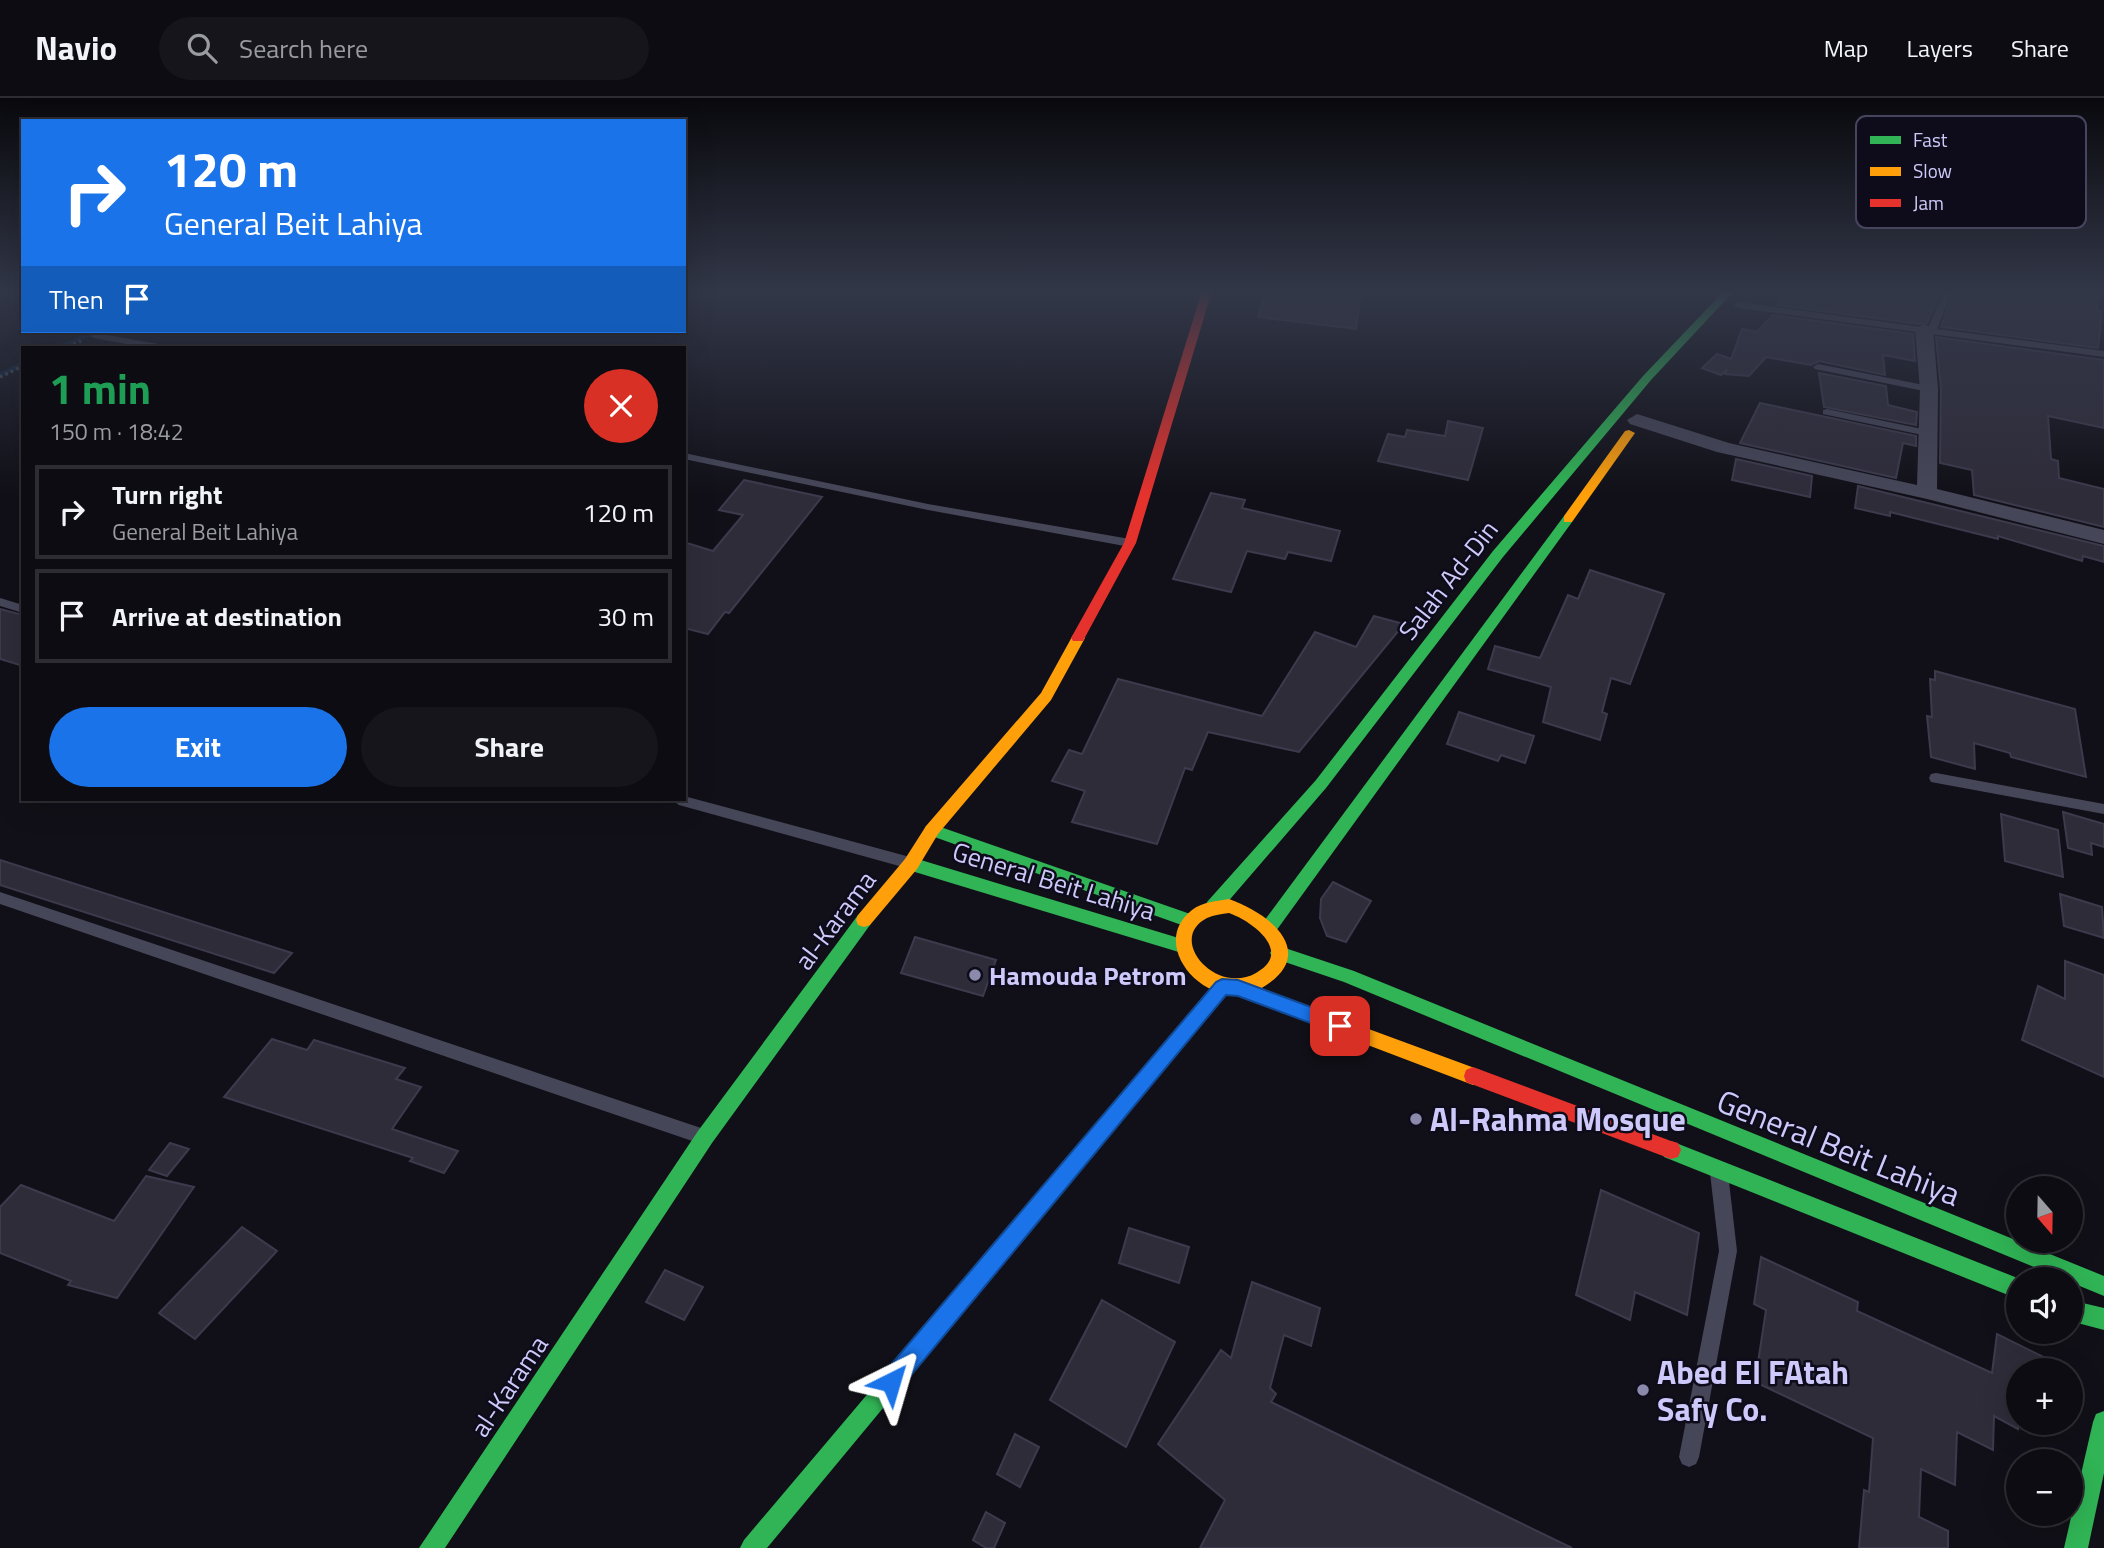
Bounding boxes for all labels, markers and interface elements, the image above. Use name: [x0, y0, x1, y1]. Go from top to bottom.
search box: [159, 17, 649, 80]
text: Navio: [35, 23, 117, 73]
icon: search: [183, 29, 221, 67]
text: Search here: [239, 29, 368, 68]
text: Map: [1824, 30, 1869, 66]
text: Layers: [1907, 30, 1973, 66]
text: Share: [2011, 30, 2069, 66]
legend: [1856, 116, 2086, 228]
text: Fast: [1913, 125, 1948, 154]
text: 120 m: [164, 131, 298, 206]
icon: right: [49, 147, 140, 238]
text: Slow: [1913, 156, 1952, 185]
text: Jam: [1913, 188, 1944, 217]
text: General Beit Lahiya: [164, 199, 423, 247]
text: Then: [49, 280, 104, 319]
icon: arrive: [118, 280, 156, 318]
text: 1 min: [49, 356, 151, 420]
button: close: [584, 369, 658, 443]
text: 150 m · 18:42: [49, 414, 184, 449]
text: Turn right: [112, 475, 223, 514]
icon: right: [53, 493, 91, 531]
text: 120 m: [583, 493, 654, 532]
street label: Salah Ad-Din: [1389, 512, 1507, 648]
text: General Beit Lahiya: [112, 514, 298, 549]
icon: arrive: [53, 597, 91, 635]
text: Arrive at destination: [112, 597, 342, 636]
text: 30 m: [597, 597, 654, 636]
button: Exit: [49, 707, 347, 787]
button: Share: [361, 707, 658, 787]
street label: General Beit Lahiya: [948, 832, 1160, 930]
street label: al-Karama: [785, 862, 885, 978]
place label: Hamouda Petrom: [989, 956, 1187, 995]
marker: Hamouda Petrom: [967, 967, 983, 983]
pin: [1310, 996, 1370, 1056]
icon: arrive: [1321, 1007, 1359, 1045]
street label: General Beit Lahiya: [1710, 1076, 1968, 1218]
place label: Al-Rahma Mosque: [1430, 1095, 1686, 1143]
marker: Al-Rahma Mosque: [1408, 1111, 1424, 1127]
north arrow: [2006, 1176, 2082, 1253]
map controls: [2006, 1176, 2083, 1526]
button: sound: [2006, 1267, 2083, 1344]
street label: al-Karama: [461, 1327, 557, 1445]
position arrow: [854, 1345, 928, 1419]
place label: Abed El FAtah Safy Co.: [1657, 1348, 1849, 1433]
button: +: [2006, 1358, 2083, 1435]
marker: Abed El FAtah Safy Co.: [1635, 1382, 1651, 1398]
button: −: [2006, 1449, 2083, 1526]

